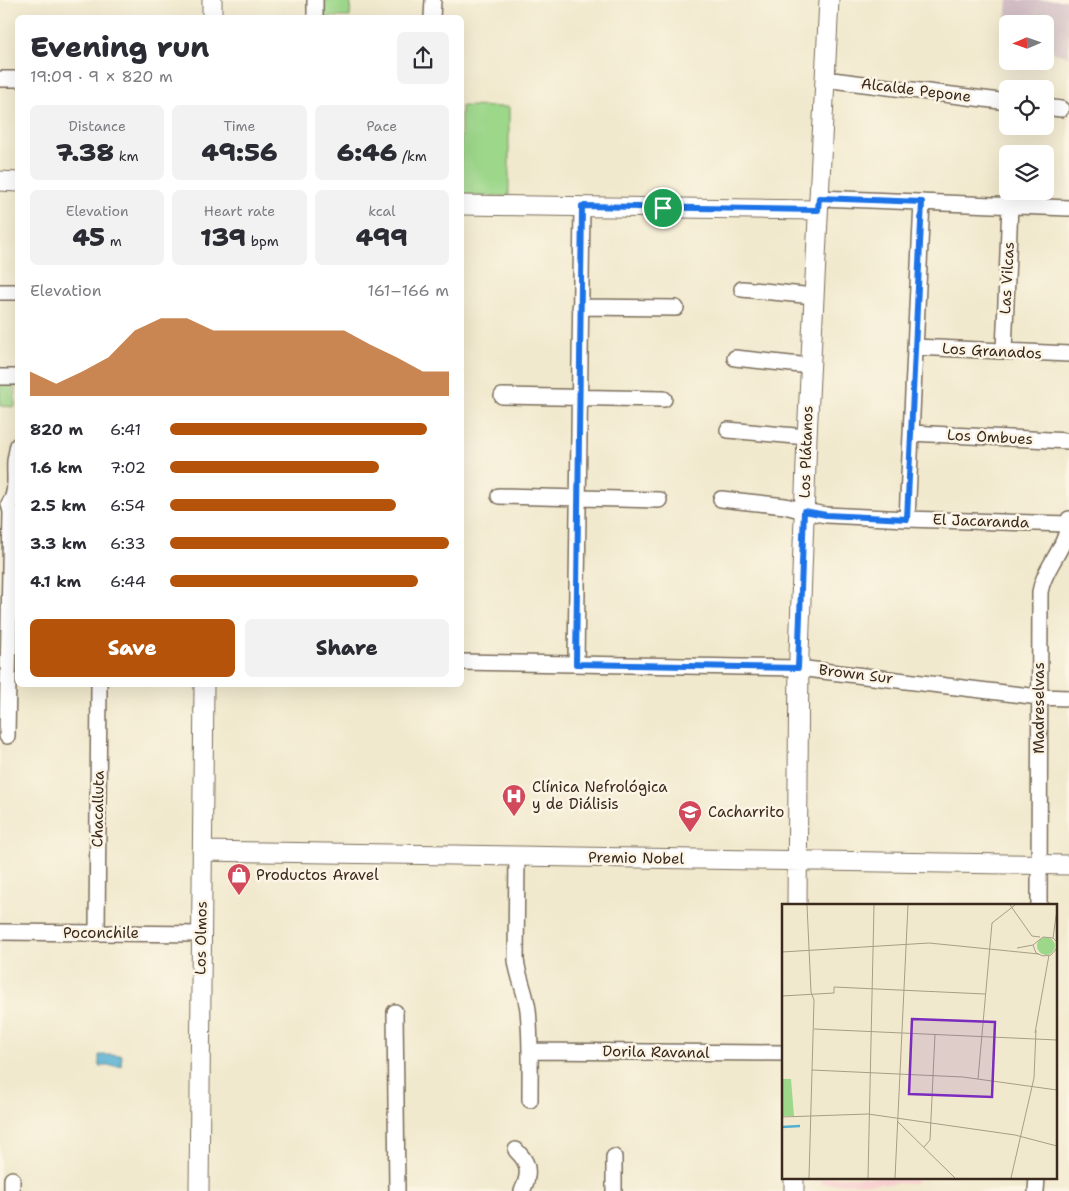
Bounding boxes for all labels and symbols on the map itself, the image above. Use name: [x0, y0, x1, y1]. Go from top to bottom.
north arrow: [999, 15, 1054, 70]
street label: Alcalde Pepone: [860, 73, 972, 107]
pin: [642, 187, 684, 229]
street label: Las Vilcas: [995, 241, 1019, 315]
street label: Los Granados: [942, 338, 1042, 364]
street label: Los Plátanos: [794, 405, 818, 499]
street label: Los Ombues: [946, 425, 1034, 449]
street label: El Jacaranda: [932, 509, 1030, 533]
street label: Brown Sur: [818, 660, 894, 688]
street label: Madreselvas: [1029, 662, 1049, 754]
street label: Chacalluta: [87, 770, 109, 848]
place label: Clínica Nefrológica y de Diálisis: [532, 777, 668, 814]
hospital icon: Clínica Nefrológica y de Diálisis: [501, 783, 527, 817]
school or university icon: Cacharrito: [677, 799, 703, 833]
place label: Cacharrito: [708, 802, 784, 822]
street label: Premio Nobel: [588, 847, 685, 869]
shop icon: Productos Aravel: [226, 862, 252, 896]
place label: Productos Aravel: [256, 865, 379, 885]
street label: Los Olmos: [190, 901, 212, 975]
inset map: [782, 904, 1056, 1178]
street label: Poconchile: [63, 923, 139, 943]
street label: Dorila Ravanal: [602, 1041, 710, 1063]

